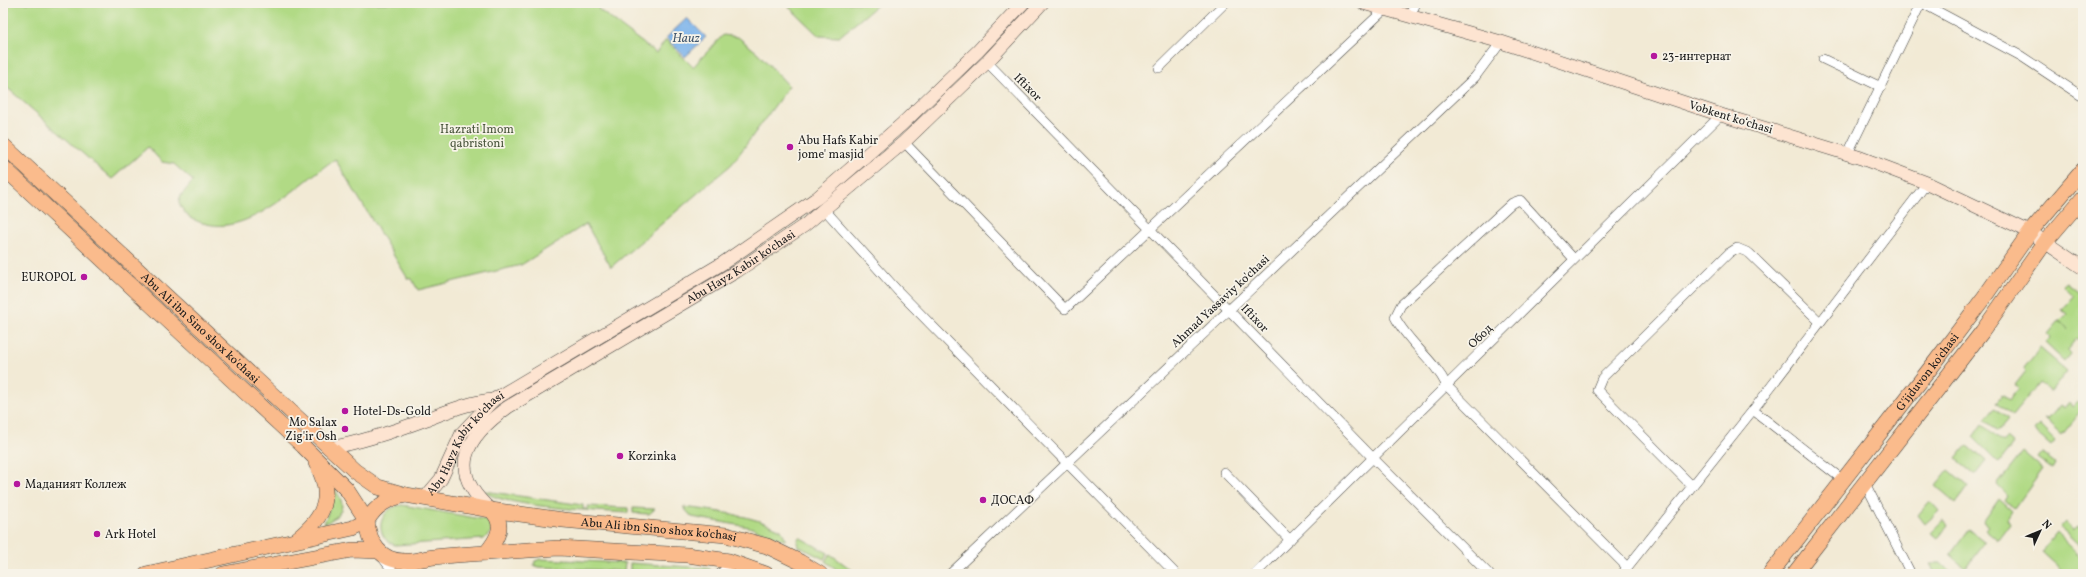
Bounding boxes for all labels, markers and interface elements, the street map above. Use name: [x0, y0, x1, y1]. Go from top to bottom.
water label: Hauz: [672, 30, 700, 48]
place label: 23-интернат: [1662, 49, 1731, 65]
marker: 23-интернат: [1649, 51, 1659, 61]
street label: Iftixor: [1010, 70, 1045, 105]
street label: Vobkent koʻchasi: [1687, 98, 1775, 138]
park label: Hazrati Imom qabristoni: [440, 122, 514, 152]
place label: Abu Hafs Kabir jome' masjid: [798, 133, 878, 163]
marker: Abu Hafs Kabir jome' masjid: [785, 142, 795, 152]
street label: Abu Hayz Kabir ko'chasi: [684, 227, 799, 308]
street label: Ahmad Yassaviy ko'chasi: [1168, 252, 1274, 352]
street label: Abu Ali ibn Sino shox ko'chasi: [137, 269, 263, 388]
place label: EUROPOL: [21, 270, 76, 286]
marker: EUROPOL: [79, 272, 89, 282]
street label: Iftixor: [1237, 301, 1272, 336]
street label: Обод: [1465, 321, 1497, 352]
street label: G'ijduvon ko'chasi: [1893, 330, 1963, 415]
street label: Abu Hayz Kabir ko'chasi: [423, 388, 508, 499]
place label: Hotel-Ds-Gold: [353, 404, 431, 420]
marker: Hotel-Ds-Gold: [340, 406, 350, 416]
place label: Mo Salax Zig'ir Osh: [285, 415, 337, 445]
marker: Mo Salax Zig'ir Osh: [340, 424, 350, 434]
place label: Korzinka: [628, 449, 676, 465]
marker: Korzinka: [615, 451, 625, 461]
place label: Маданият Коллеж: [25, 477, 127, 493]
marker: Маданият Коллеж: [12, 479, 22, 489]
place label: ДОСАФ: [991, 493, 1034, 509]
marker: ДОСАФ: [978, 495, 988, 505]
north arrow: [2020, 511, 2060, 551]
street label: Abu Ali ibn Sino shox ko'chasi: [580, 515, 739, 547]
text: N: [2038, 517, 2054, 533]
place label: Ark Hotel: [105, 527, 157, 543]
marker: Ark Hotel: [92, 529, 102, 539]

